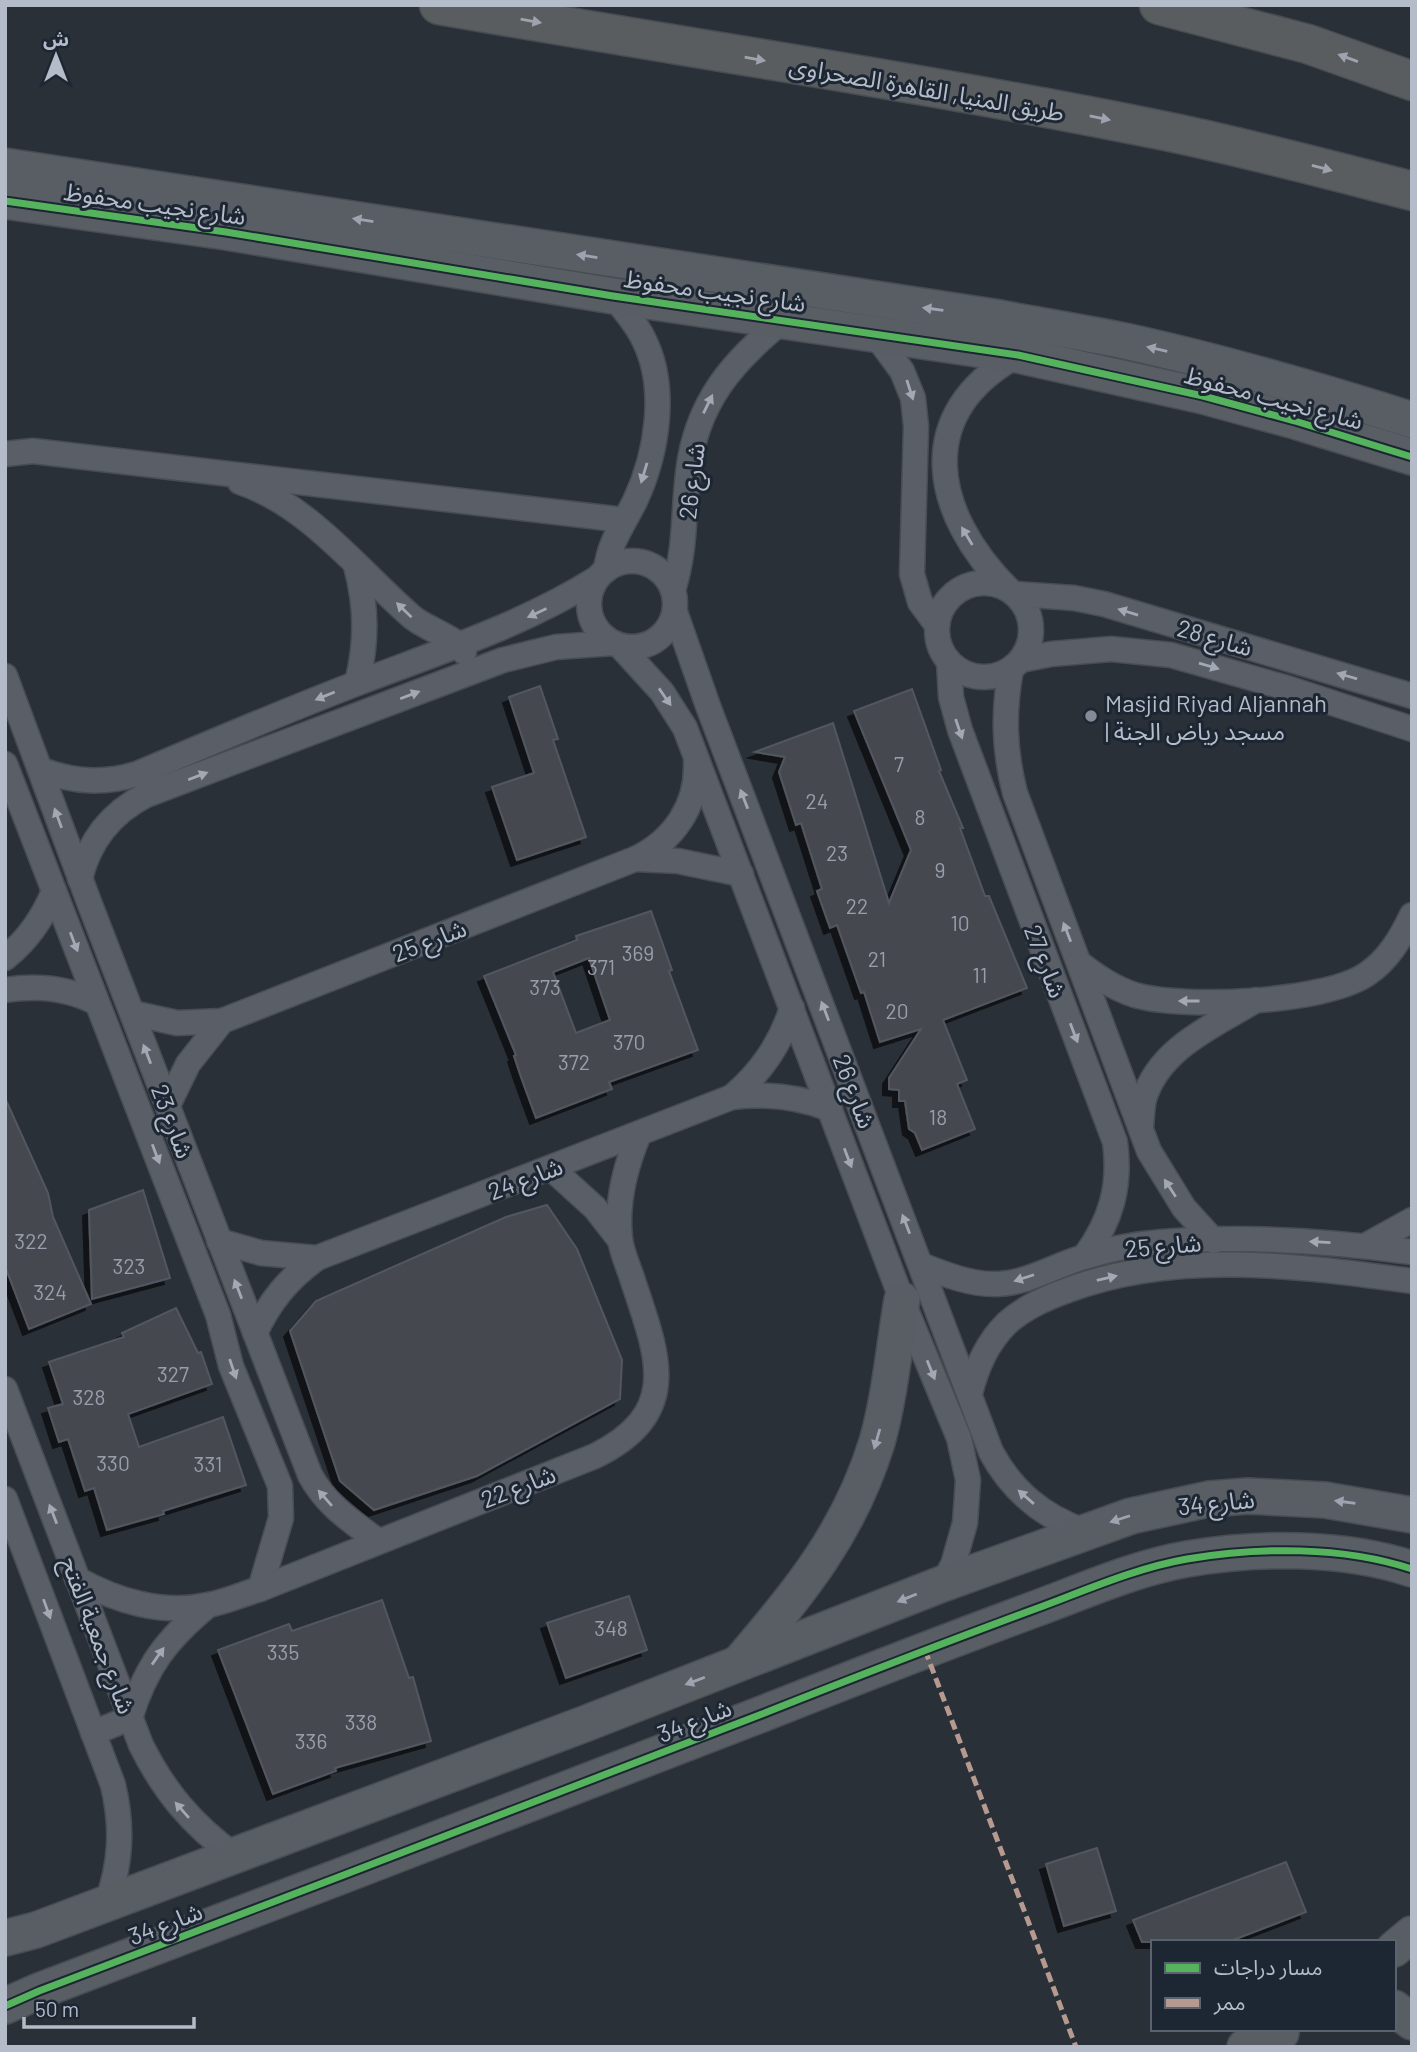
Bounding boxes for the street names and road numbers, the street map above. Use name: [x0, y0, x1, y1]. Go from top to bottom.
street label: طريق المنيا, القاهرة الصحراوى: [787, 50, 1067, 128]
street label: شارع نجيب محفوظ: [62, 176, 248, 234]
street label: شارع نجيب محفوظ: [622, 263, 808, 321]
street label: شارع نجيب محفوظ: [1181, 359, 1366, 439]
street label: شارع 26: [672, 441, 714, 521]
street label: شارع 28: [1173, 612, 1256, 665]
street label: شارع 25: [388, 913, 471, 971]
street label: شارع 27: [1015, 920, 1073, 1003]
street label: شارع 26: [824, 1050, 882, 1133]
street label: شارع 23: [142, 1080, 200, 1163]
street label: شارع 24: [484, 1151, 568, 1209]
street label: شارع 25: [1123, 1227, 1203, 1267]
street label: شارع 22: [477, 1459, 561, 1517]
street label: شارع 34: [1176, 1484, 1256, 1524]
street label: شارع جمعية الفتح: [52, 1552, 142, 1719]
street label: شارع 34: [653, 1692, 737, 1752]
street label: شارع 34: [124, 1896, 208, 1954]

